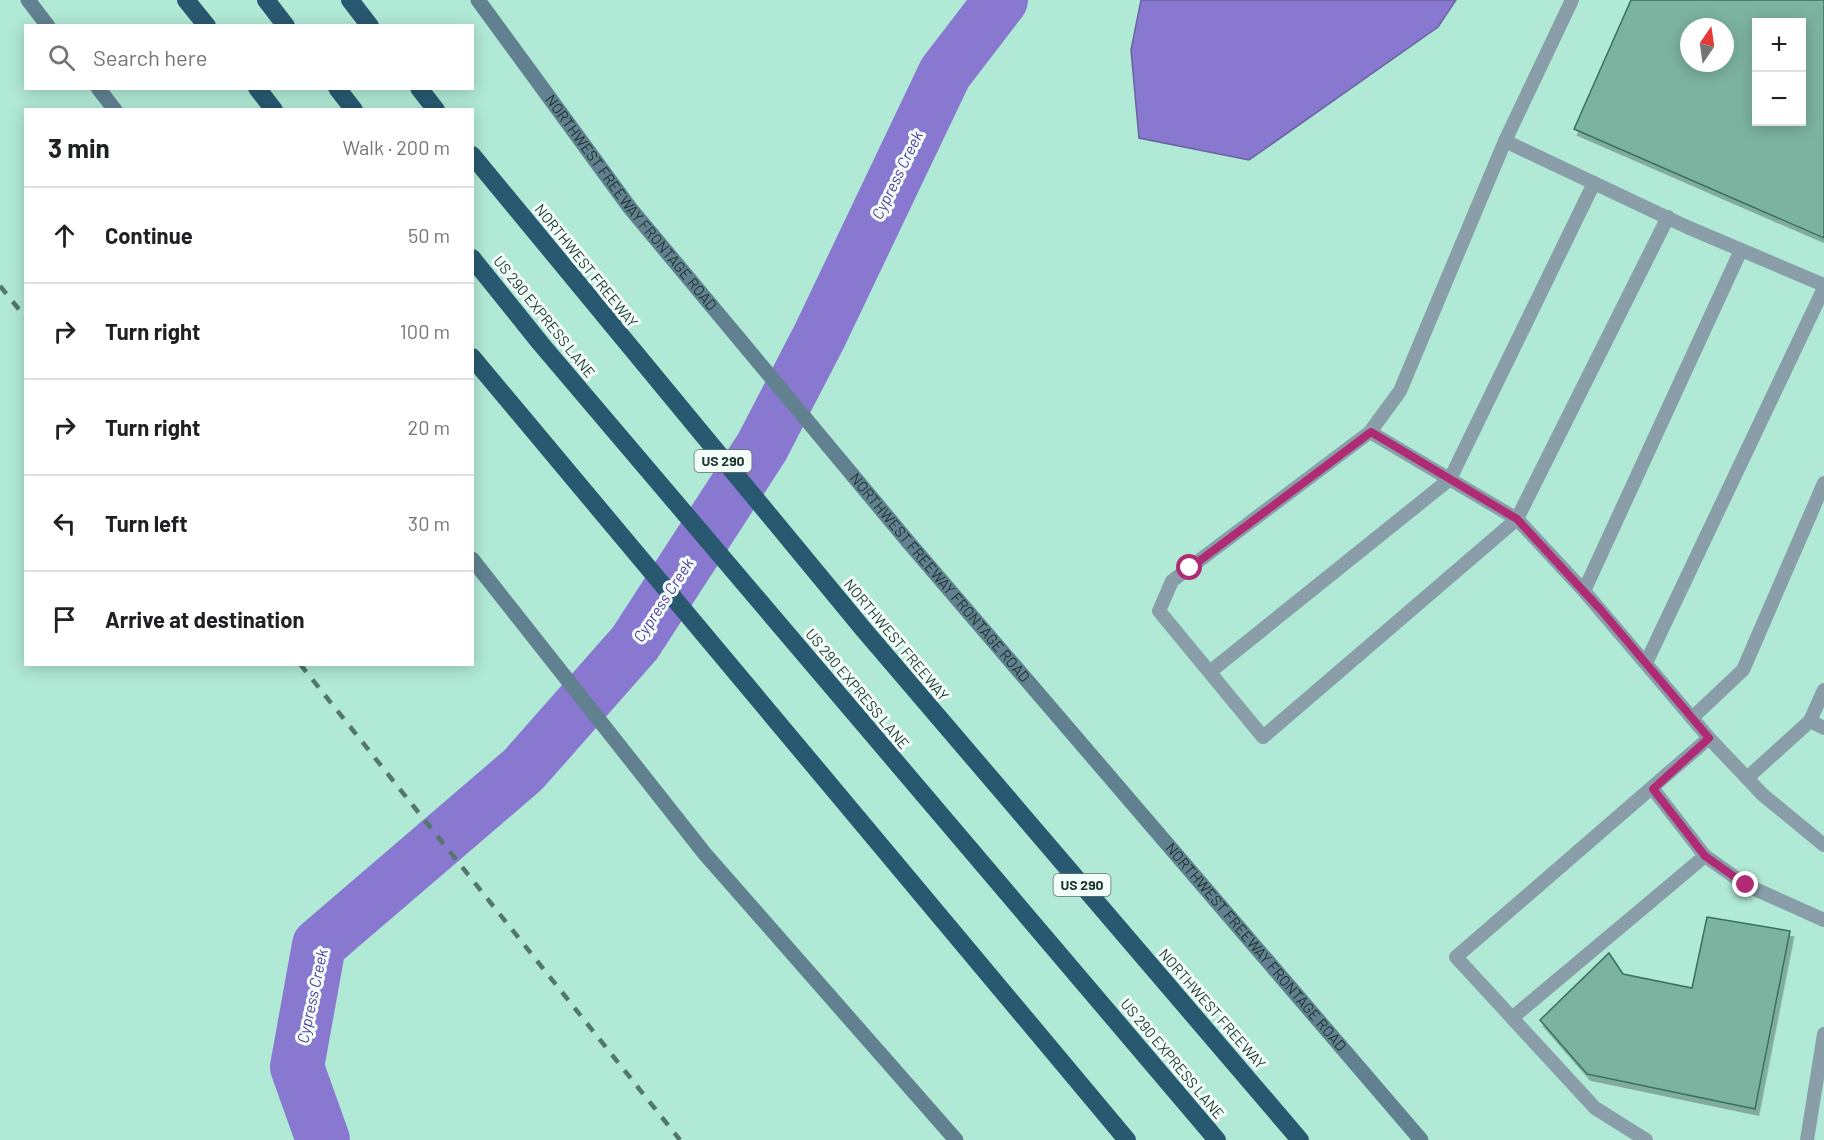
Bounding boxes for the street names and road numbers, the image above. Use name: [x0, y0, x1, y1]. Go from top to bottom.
street label: NORTHWEST FREEWAY FRONTAGE ROAD: [541, 92, 721, 314]
street label: NORTHWEST FREEWAY: [531, 201, 641, 331]
street label: US 290 EXPRESS LANE: [490, 252, 599, 381]
road number: US 290: [694, 450, 752, 472]
street label: NORTHWEST FREEWAY FRONTAGE ROAD: [847, 469, 1033, 687]
street label: NORTHWEST FREEWAY: [840, 575, 952, 705]
street label: US 290 EXPRESS LANE: [802, 625, 913, 752]
street label: NORTHWEST FREEWAY FRONTAGE ROAD: [1161, 840, 1351, 1054]
road number: US 290: [1054, 874, 1110, 896]
street label: NORTHWEST FREEWAY: [1155, 945, 1269, 1073]
street label: US 290 EXPRESS LANE: [1117, 995, 1228, 1122]

